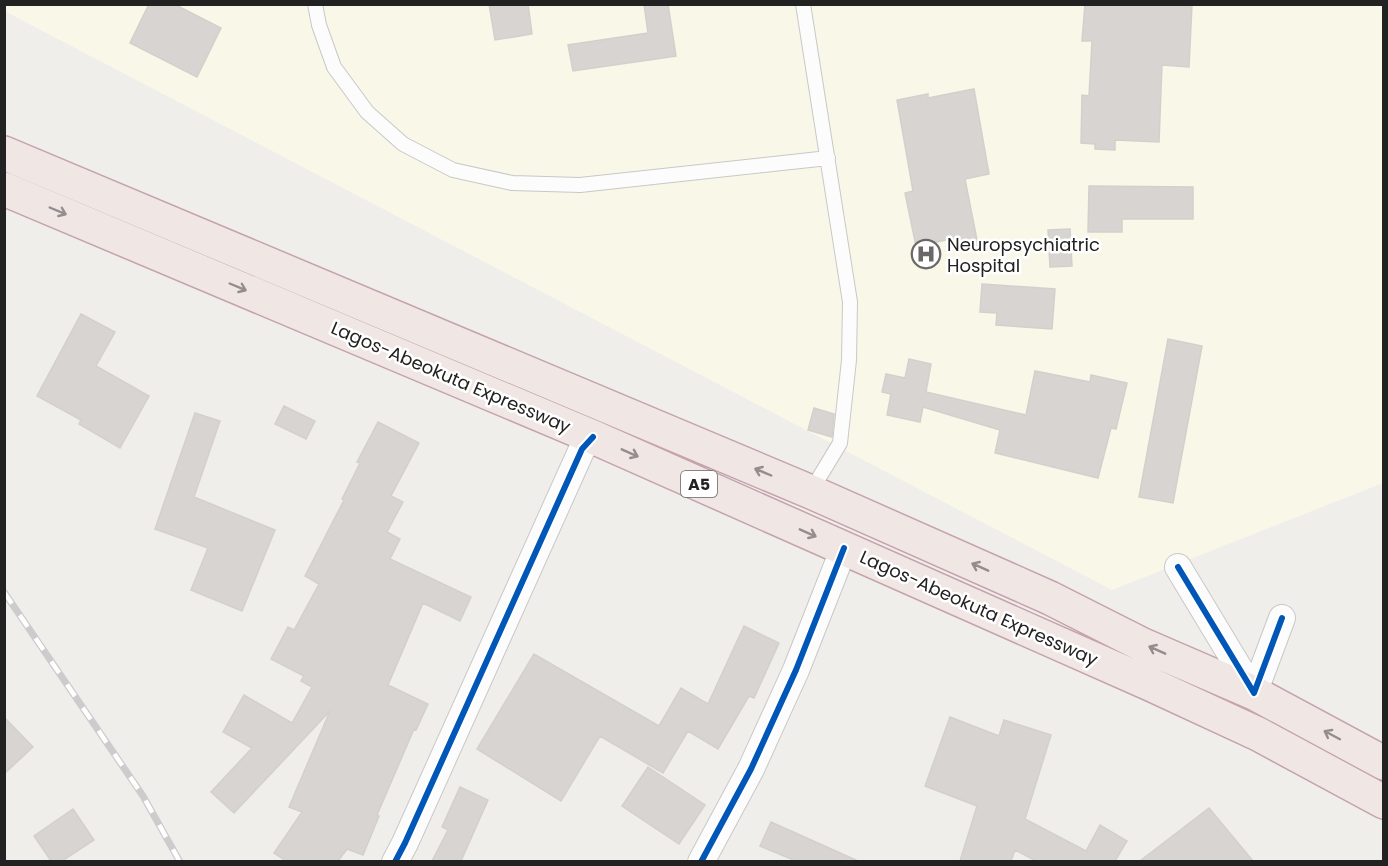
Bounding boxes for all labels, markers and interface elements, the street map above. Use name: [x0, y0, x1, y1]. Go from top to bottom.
one-way arrow: [49, 206, 67, 217]
place label: Neuropsychiatric Hospital: [947, 232, 1100, 278]
hospital icon: Neuropsychiatric Hospital: [910, 238, 942, 270]
one-way arrow: [228, 282, 247, 293]
street label: Lagos-Abeokuta Expressway: [327, 315, 575, 439]
one-way arrow: [621, 448, 639, 460]
one-way arrow: [755, 466, 773, 478]
road number: A5: [681, 471, 717, 497]
one-way arrow: [799, 527, 817, 539]
street label: Lagos-Abeokuta Expressway: [856, 544, 1102, 672]
one-way arrow: [972, 561, 990, 572]
one-way arrow: [1148, 644, 1166, 656]
one-way arrow: [1324, 729, 1342, 740]

